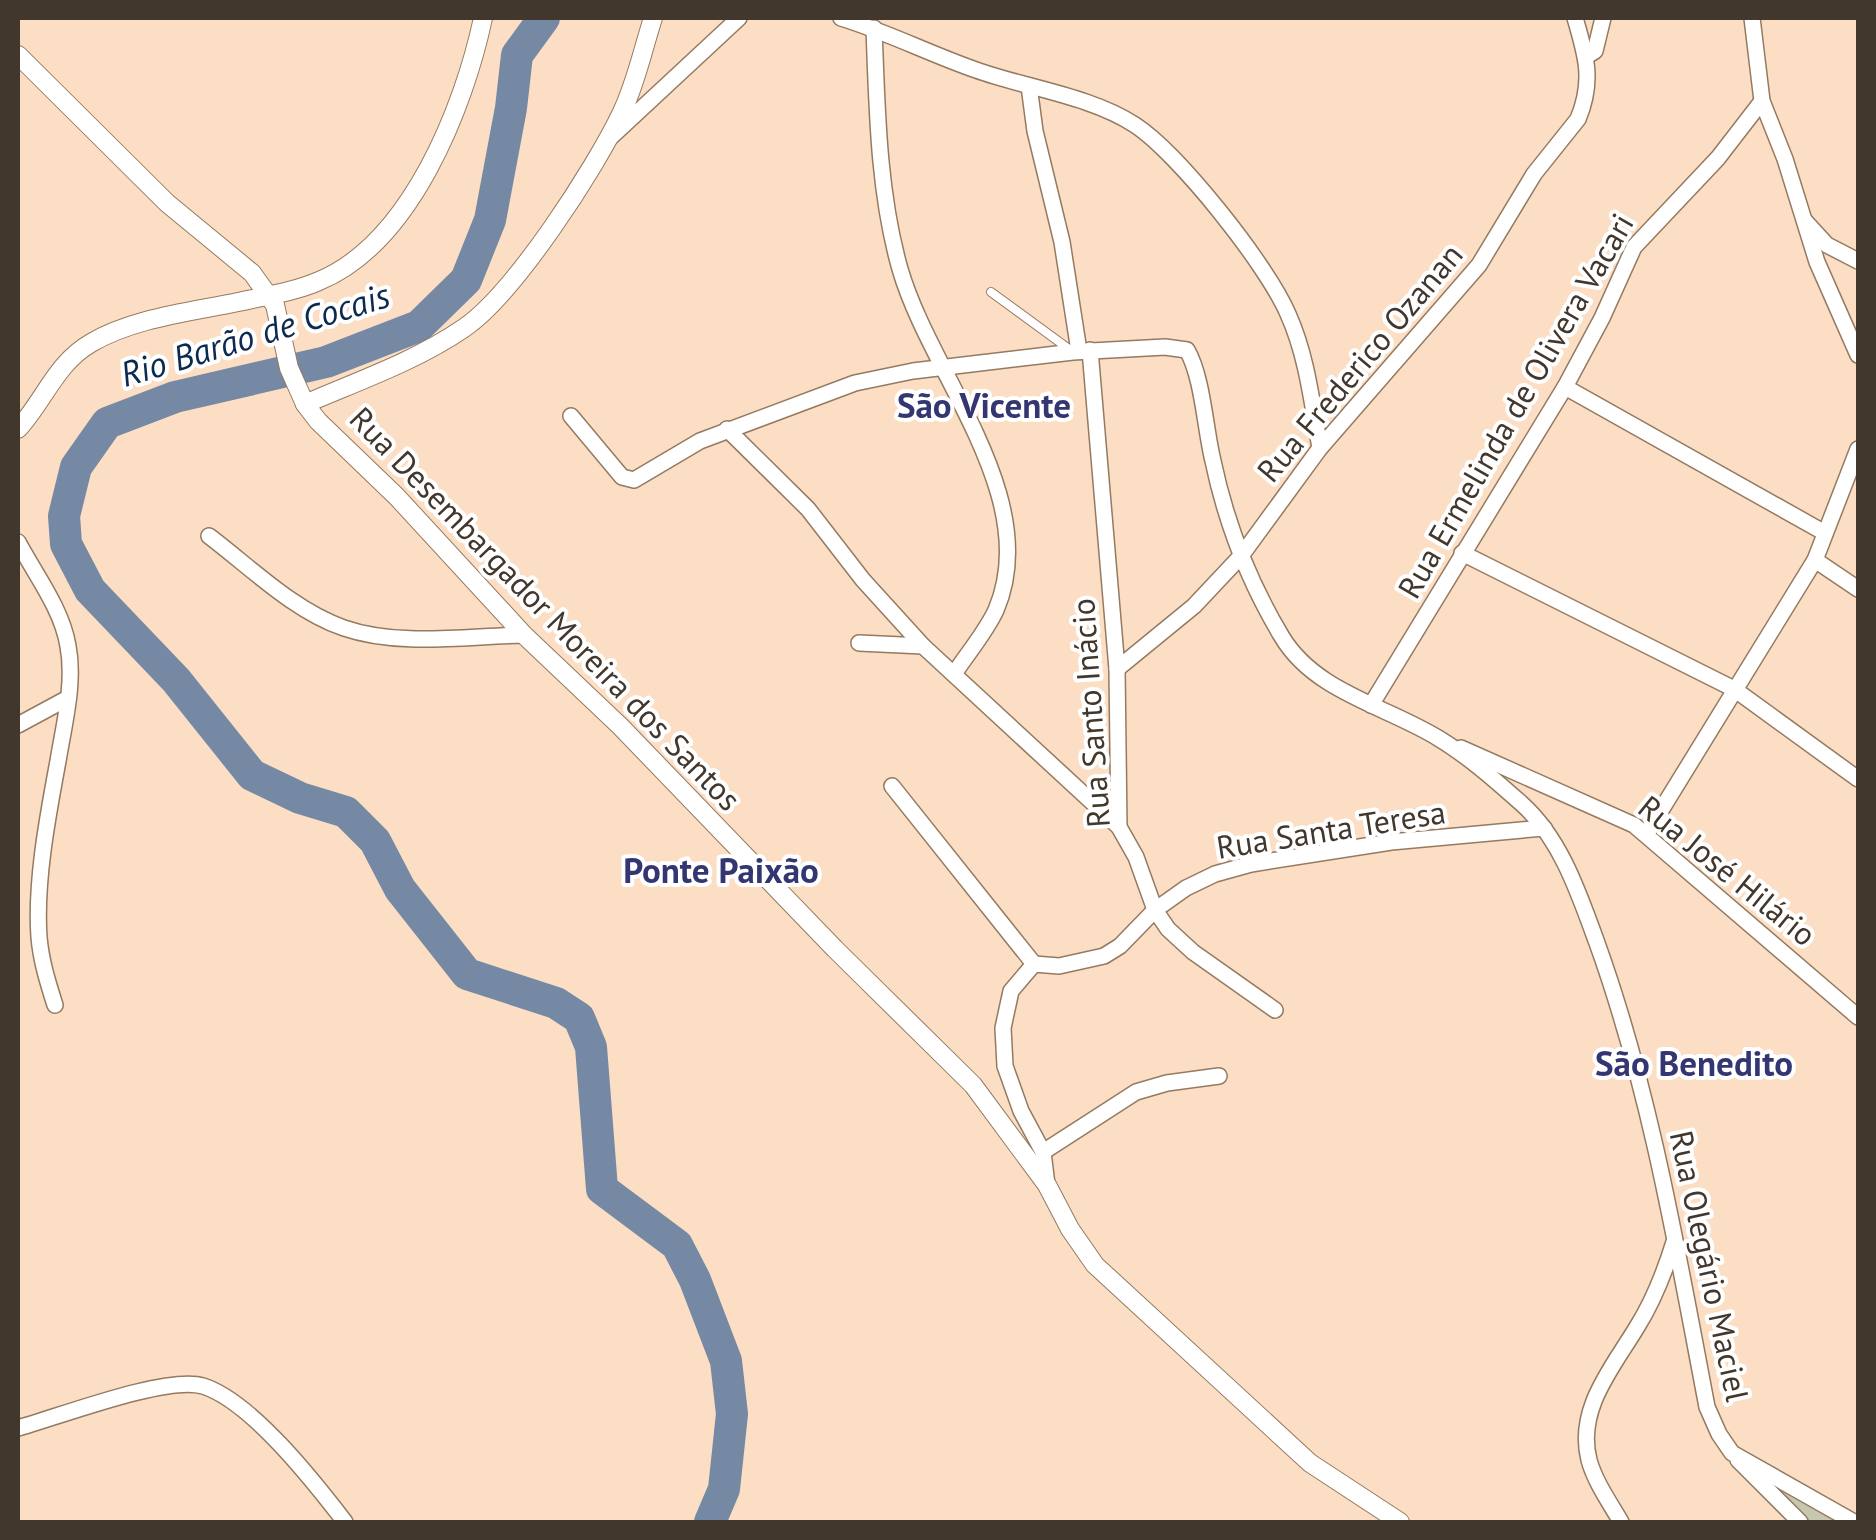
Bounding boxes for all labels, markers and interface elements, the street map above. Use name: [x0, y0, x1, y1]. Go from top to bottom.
street label: Rua Ermelinda de Olivera Vacari: [1388, 206, 1643, 605]
street label: Rua Frederico Ozanan: [1247, 234, 1471, 490]
water label: Rio Barão de Cocais: [115, 271, 395, 397]
district label: São Vicente: [897, 382, 1071, 428]
street label: Rua Desembargador Moreira dos Santos: [341, 398, 750, 819]
street label: Rua Santo Inácio: [1061, 597, 1119, 829]
street label: Rua José Hilário: [1630, 786, 1825, 955]
street label: Rua Santa Teresa: [1213, 790, 1448, 868]
district label: Ponte Paixão: [623, 847, 819, 893]
district label: São Benedito: [1595, 1040, 1793, 1086]
street label: Rua Olegário Maciel: [1661, 1127, 1759, 1406]

